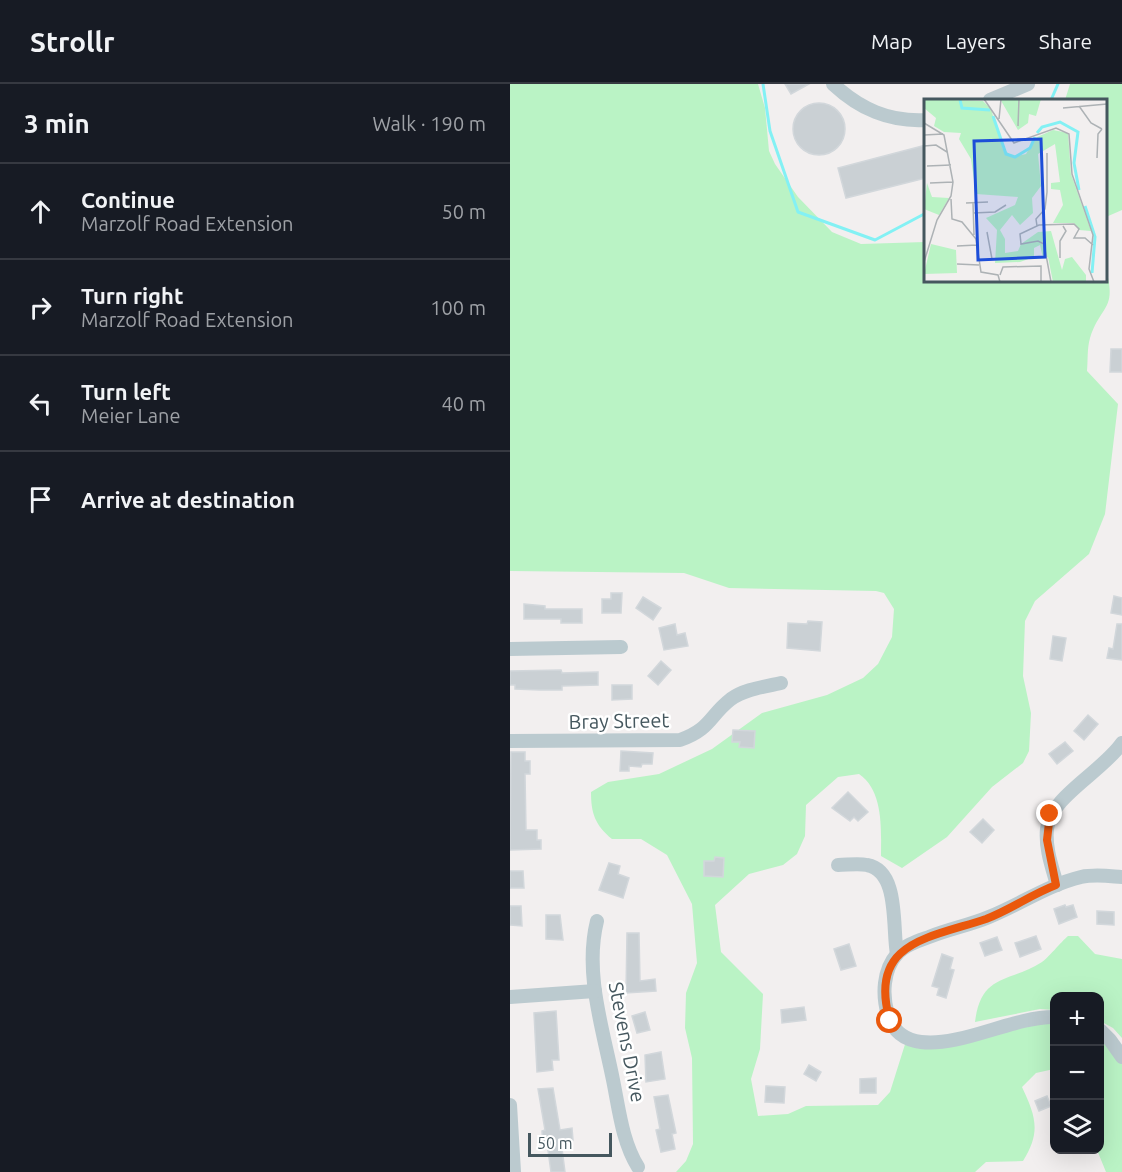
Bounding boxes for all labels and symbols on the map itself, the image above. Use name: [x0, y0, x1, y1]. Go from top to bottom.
inset map: [924, 99, 1107, 282]
street label: Bray Street: [569, 708, 670, 733]
route end: [1036, 800, 1062, 826]
street label: Stevens Drive: [605, 980, 650, 1104]
route start: [876, 1007, 902, 1033]
scale bar: [528, 1130, 612, 1158]

